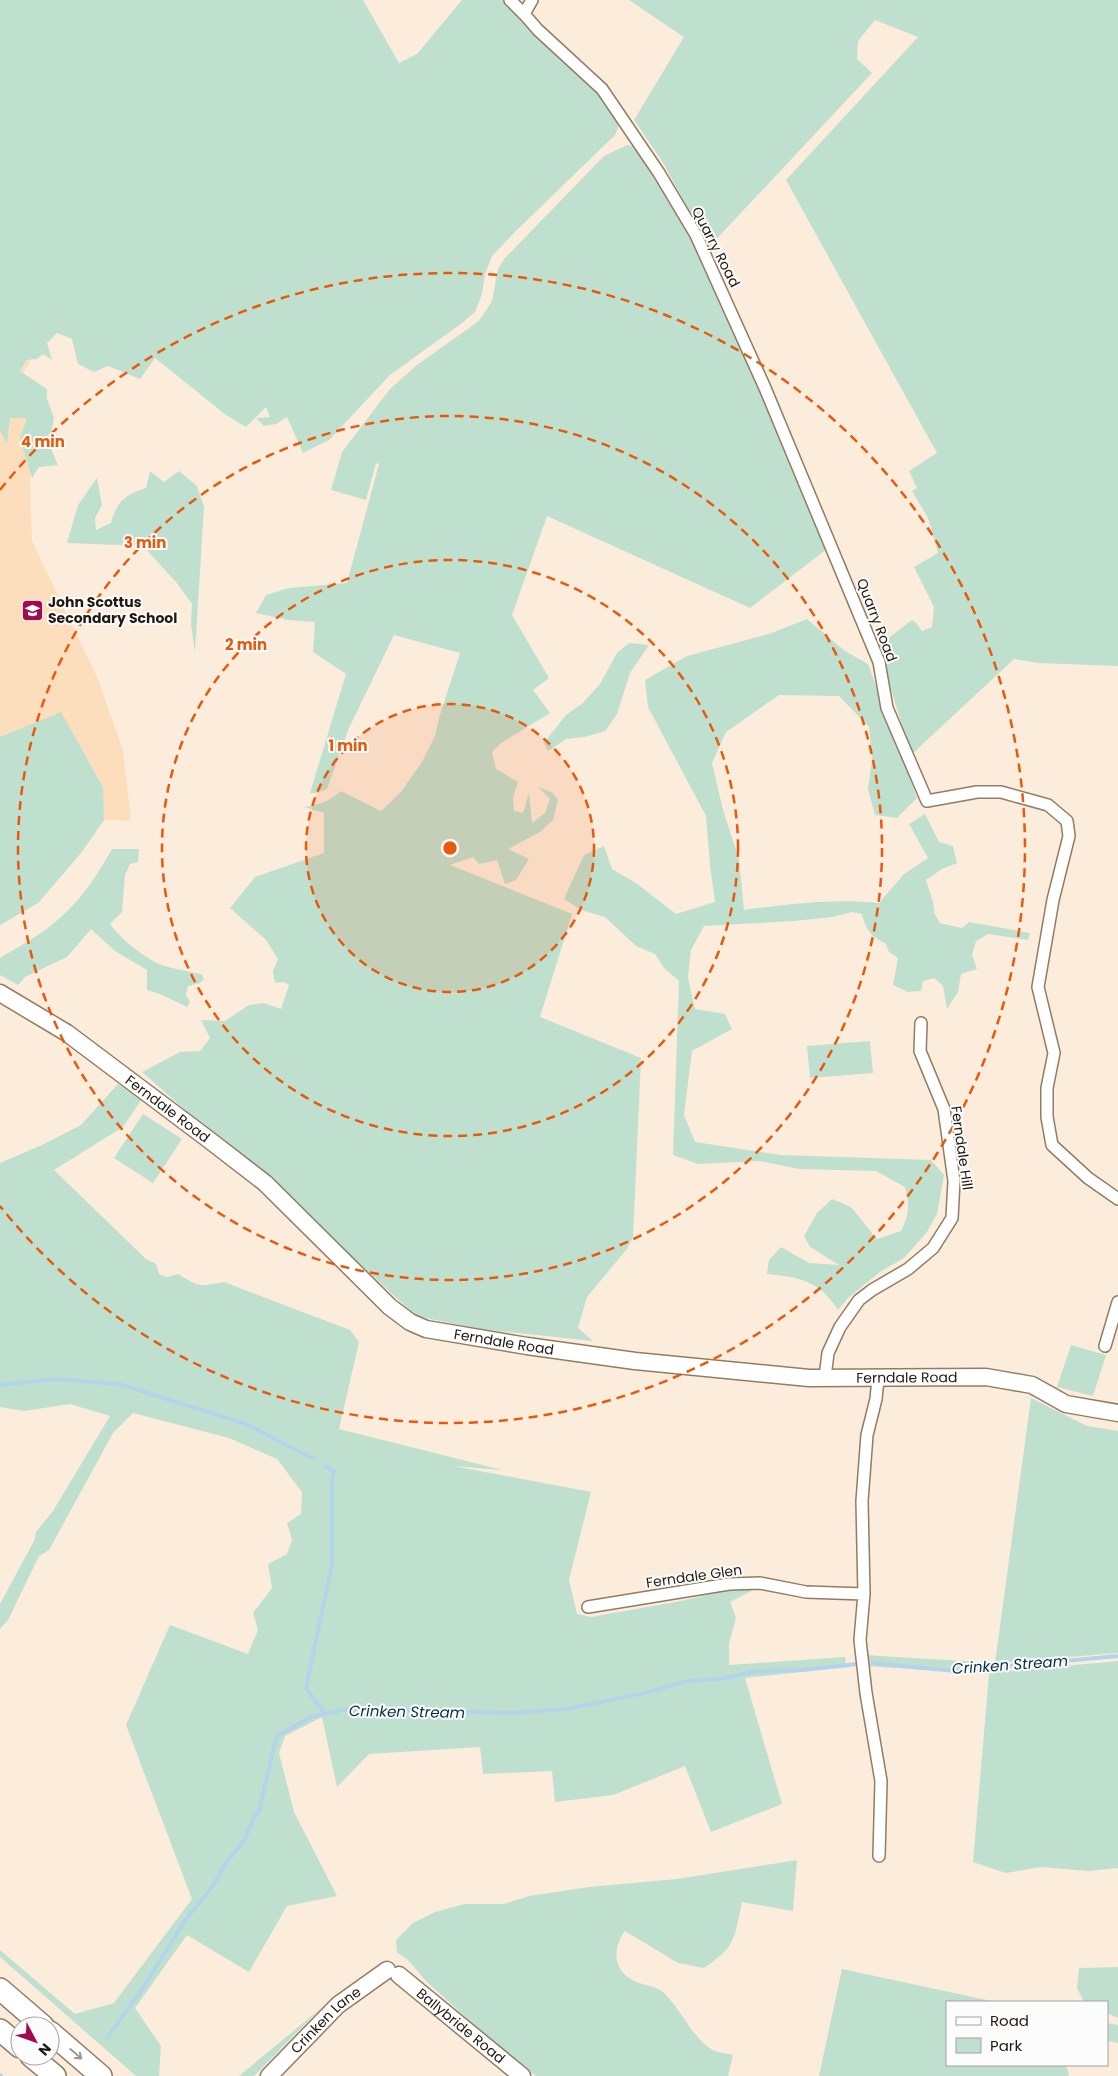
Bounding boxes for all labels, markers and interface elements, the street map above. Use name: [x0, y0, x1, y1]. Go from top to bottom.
street label: Quarry Road: [687, 203, 745, 291]
text: 4 min: [21, 431, 65, 452]
text: 3 min: [124, 532, 166, 553]
street label: Quarry Road: [852, 575, 902, 665]
place label: John Scottus Secondary School: [48, 592, 177, 628]
school or university icon: John Scottus Secondary School: [20, 598, 44, 622]
text: 2 min: [225, 634, 267, 655]
text: 1 min: [328, 735, 368, 756]
centre of rings: [441, 839, 459, 857]
street label: Ferndale Road: [121, 1070, 214, 1147]
street label: Ferndale Hill: [946, 1105, 978, 1191]
street label: Ferndale Road: [452, 1324, 555, 1360]
street label: Ferndale Road: [856, 1367, 957, 1388]
street label: Ferndale Glen: [645, 1559, 743, 1593]
water label: Crinken Stream: [951, 1650, 1069, 1679]
water label: Crinken Stream: [349, 1700, 465, 1723]
street label: Crinken Lane: [286, 1981, 365, 2058]
street label: Ballybride Road: [412, 1983, 509, 2068]
legend: [946, 2001, 1108, 2066]
text: Road: [990, 2010, 1029, 2031]
north arrow: [10, 2016, 60, 2066]
text: Park: [990, 2035, 1022, 2056]
text: N: [34, 2039, 56, 2060]
one-way arrow: [69, 2048, 82, 2060]

